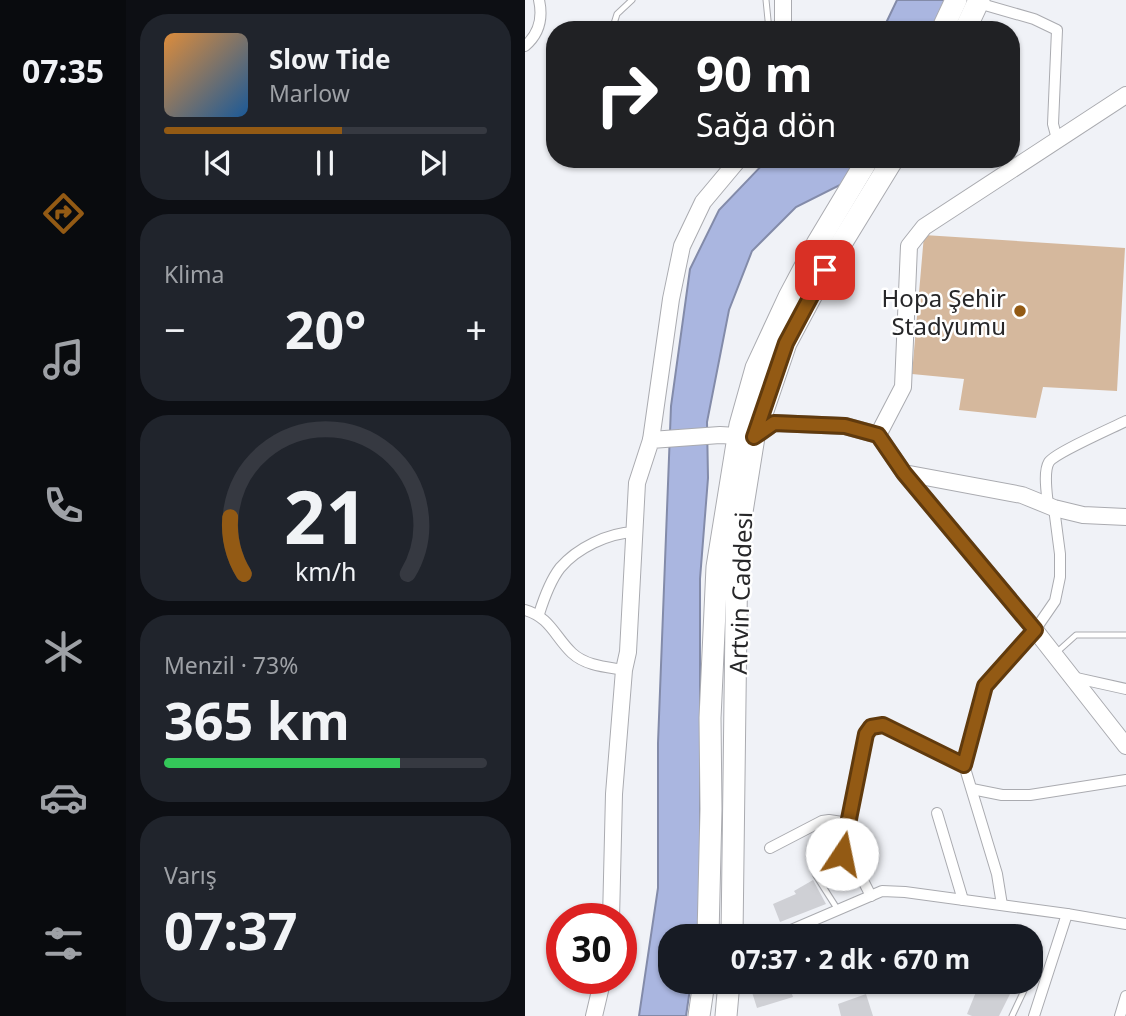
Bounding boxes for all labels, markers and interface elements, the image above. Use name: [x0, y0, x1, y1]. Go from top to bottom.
text: 90 m: [696, 40, 813, 106]
text: Slow Tide: [269, 41, 391, 77]
text: 07:35: [22, 49, 104, 92]
icon: right: [581, 49, 672, 140]
text: Marlow: [269, 77, 350, 109]
text: Sağa dön: [696, 103, 836, 146]
icon: previous: [199, 144, 237, 182]
icon: pause: [306, 144, 344, 182]
icon: next: [414, 144, 452, 182]
icon: directions: [39, 189, 88, 238]
pin: [795, 240, 855, 300]
icon: arrive: [806, 251, 844, 289]
text: Klima: [164, 258, 225, 290]
place label: Hopa Şehir Stadyumu: [882, 281, 1006, 342]
text: 20°: [285, 293, 366, 364]
text: −: [164, 303, 186, 355]
text: +: [465, 303, 487, 355]
marker: Hopa Şehir Stadyumu: [1012, 303, 1028, 319]
icon: music: [39, 335, 88, 384]
text: 21: [284, 466, 367, 565]
icon: phone: [39, 481, 88, 530]
street label: Artvin Caddesi: [721, 511, 759, 675]
text: km/h: [295, 554, 356, 588]
icon: climate: [39, 627, 88, 676]
text: Menzil · 73%: [164, 649, 298, 681]
text: 365 km: [164, 684, 350, 755]
icon: car: [39, 773, 88, 822]
position arrow: [805, 817, 879, 891]
text: Varış: [164, 859, 217, 891]
text: 07:37: [164, 894, 298, 965]
speed limit sign: 30: [546, 903, 637, 994]
icon: filters: [39, 919, 88, 968]
text: 07:37 · 2 dk · 670 m: [731, 941, 970, 977]

